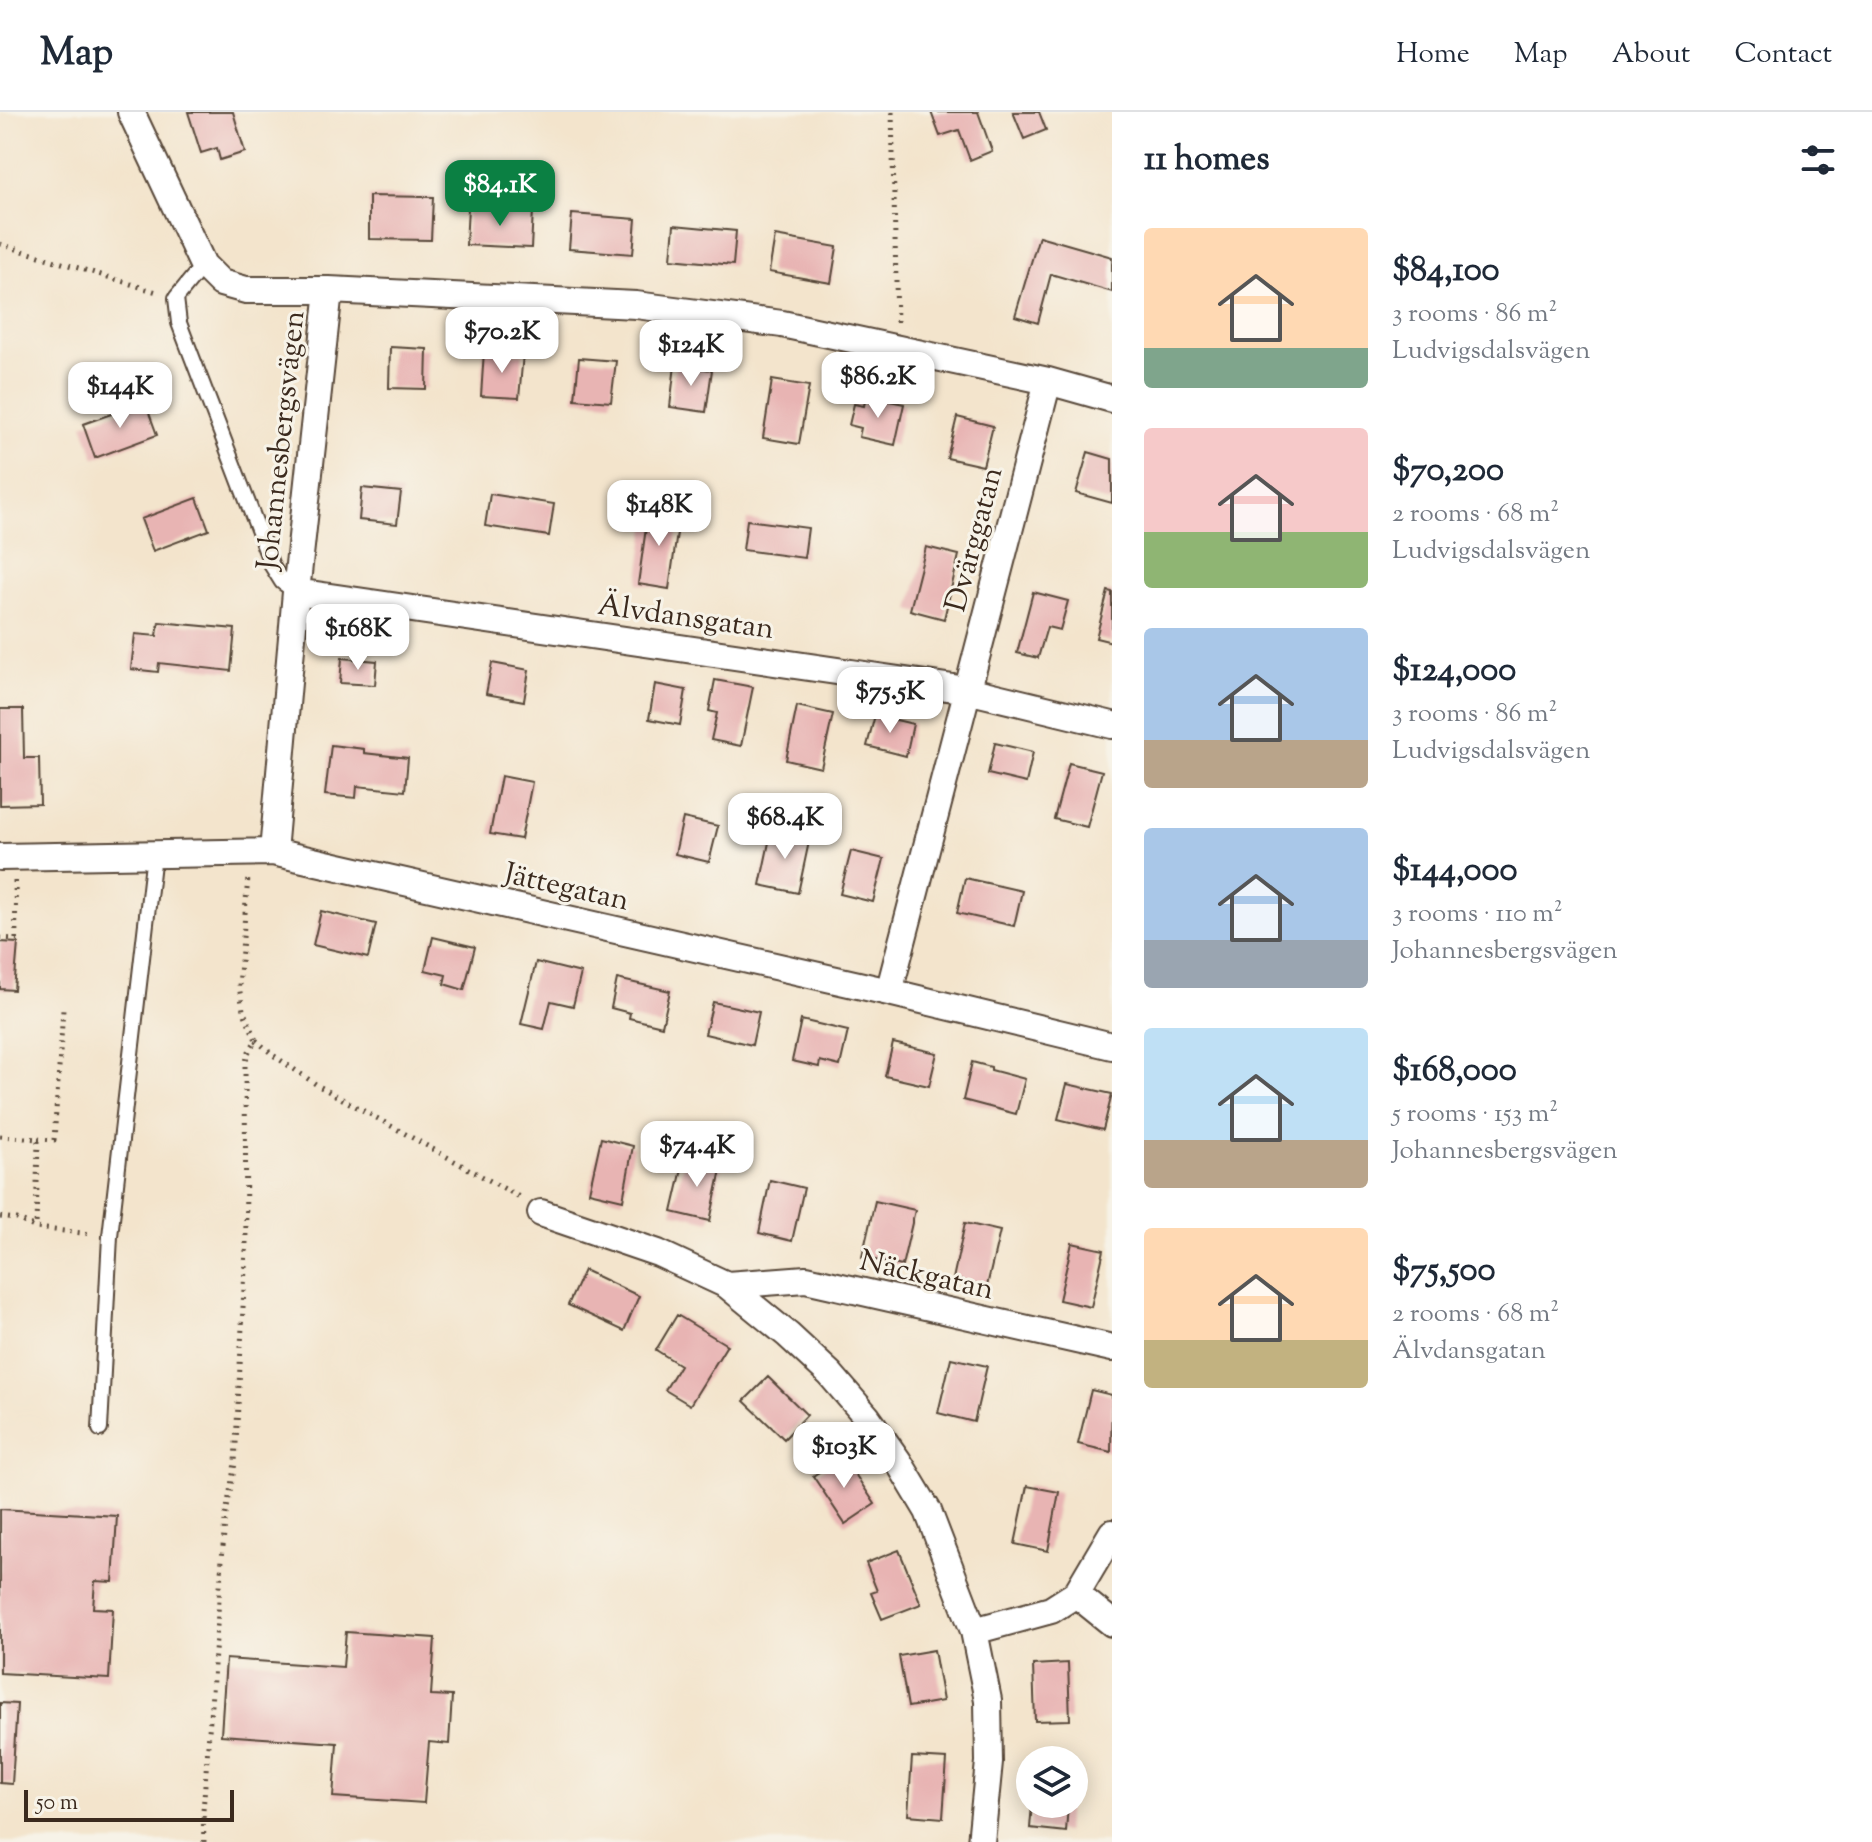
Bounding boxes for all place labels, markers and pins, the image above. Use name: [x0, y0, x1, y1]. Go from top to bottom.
pin: $84.1K: [435, 160, 565, 228]
pin: $70.2K: [437, 307, 567, 375]
pin: $124K: [635, 320, 747, 388]
pin: $86.2K: [813, 352, 943, 420]
pin: $144K: [64, 362, 176, 430]
pin: $148K: [603, 480, 715, 548]
pin: $168K: [302, 604, 414, 672]
pin: $75.5K: [825, 667, 955, 735]
pin: $68.4K: [720, 793, 850, 861]
pin: $74.4K: [632, 1121, 762, 1189]
pin: $103K: [788, 1422, 900, 1490]

